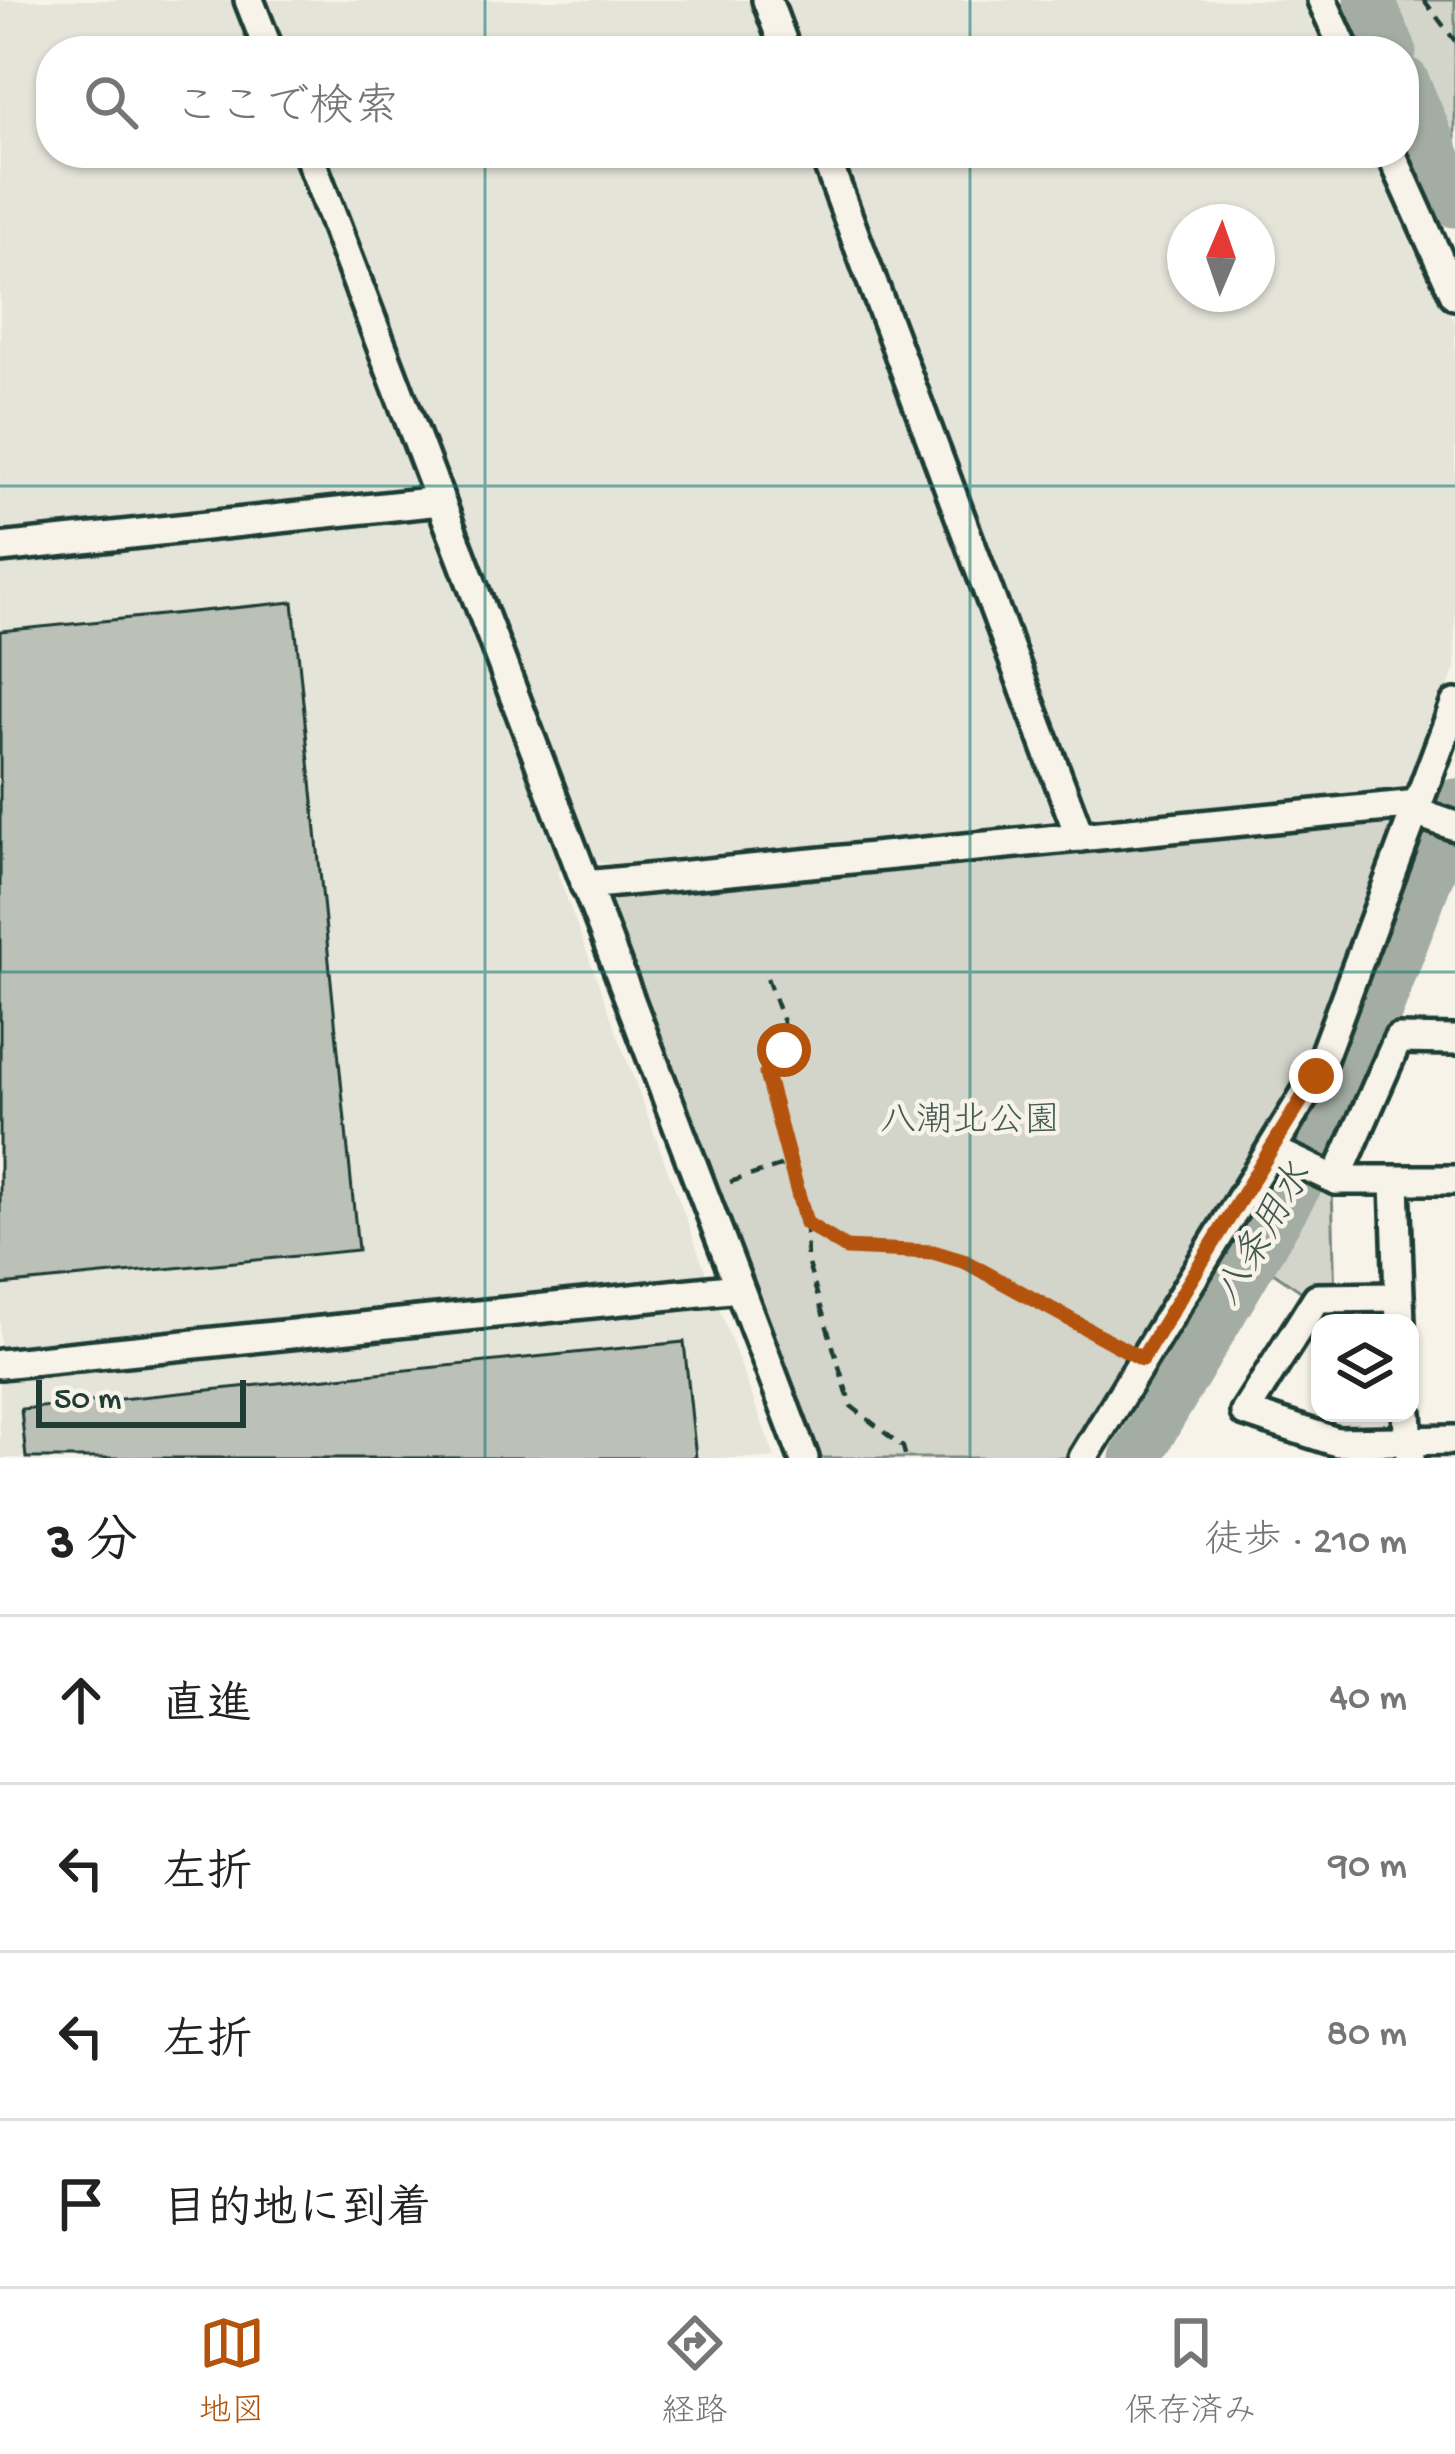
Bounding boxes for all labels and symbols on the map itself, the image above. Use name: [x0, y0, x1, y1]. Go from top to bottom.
north arrow: [1167, 204, 1275, 312]
route start: [757, 1023, 811, 1077]
route end: [1289, 1049, 1343, 1103]
park label: 八潮北公園: [880, 1102, 1060, 1145]
water label: 八条用水: [1206, 1156, 1325, 1315]
scale bar: [36, 1374, 246, 1427]

